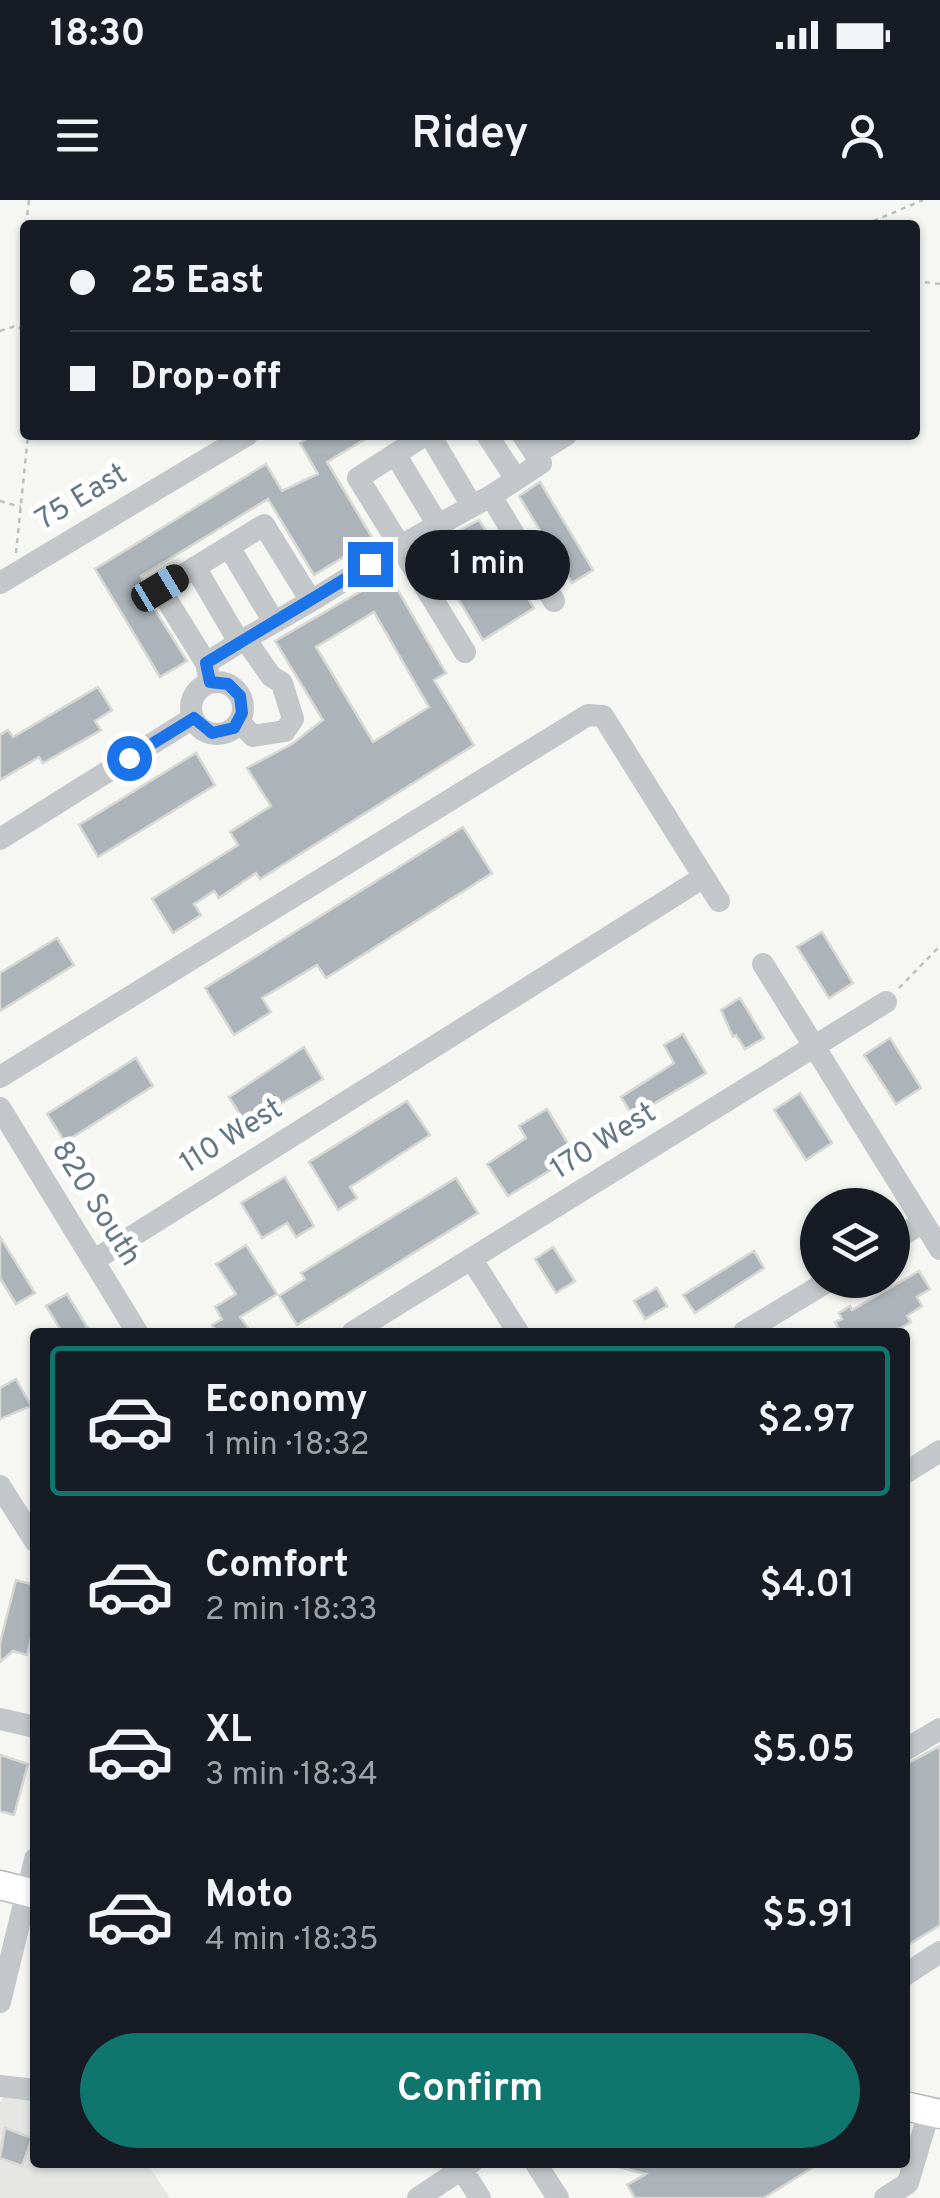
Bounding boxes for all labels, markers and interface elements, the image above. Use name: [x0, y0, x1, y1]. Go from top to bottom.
text: 18:30: [50, 11, 146, 60]
text: Ridey: [411, 107, 529, 164]
icon: menu: [50, 108, 105, 163]
icon: person: [835, 108, 890, 163]
text: 25 East: [130, 258, 264, 307]
text: Drop-off: [130, 354, 281, 403]
street label: 75 East: [30, 456, 134, 540]
callout: 1 min: [405, 529, 570, 599]
route end: [348, 542, 393, 587]
text: 1 min: [450, 545, 525, 585]
car: [127, 560, 193, 616]
route start: [107, 736, 152, 781]
street label: 110 West: [174, 1091, 290, 1183]
street label: 170 West: [545, 1095, 663, 1189]
street label: 820 South: [42, 1134, 148, 1274]
map controls: [800, 1188, 910, 1298]
button: layers: [800, 1188, 910, 1298]
icon: car: [85, 1376, 175, 1466]
text: Economy: [205, 1377, 367, 1426]
text: $2.97: [758, 1397, 855, 1446]
text: 1 min · 18:32: [205, 1426, 370, 1466]
icon: car: [85, 1541, 175, 1631]
text: Comfort: [205, 1542, 349, 1591]
text: $4.01: [760, 1562, 855, 1611]
text: 2 min · 18:33: [205, 1591, 378, 1631]
icon: car: [85, 1706, 175, 1796]
text: XL: [205, 1707, 252, 1756]
text: $5.05: [752, 1727, 855, 1776]
text: 3 min · 18:34: [205, 1756, 378, 1796]
icon: car: [85, 1871, 175, 1961]
text: Moto: [205, 1872, 293, 1921]
text: $5.91: [762, 1892, 855, 1941]
text: 4 min · 18:35: [205, 1921, 379, 1961]
button: Confirm: [80, 2033, 860, 2148]

